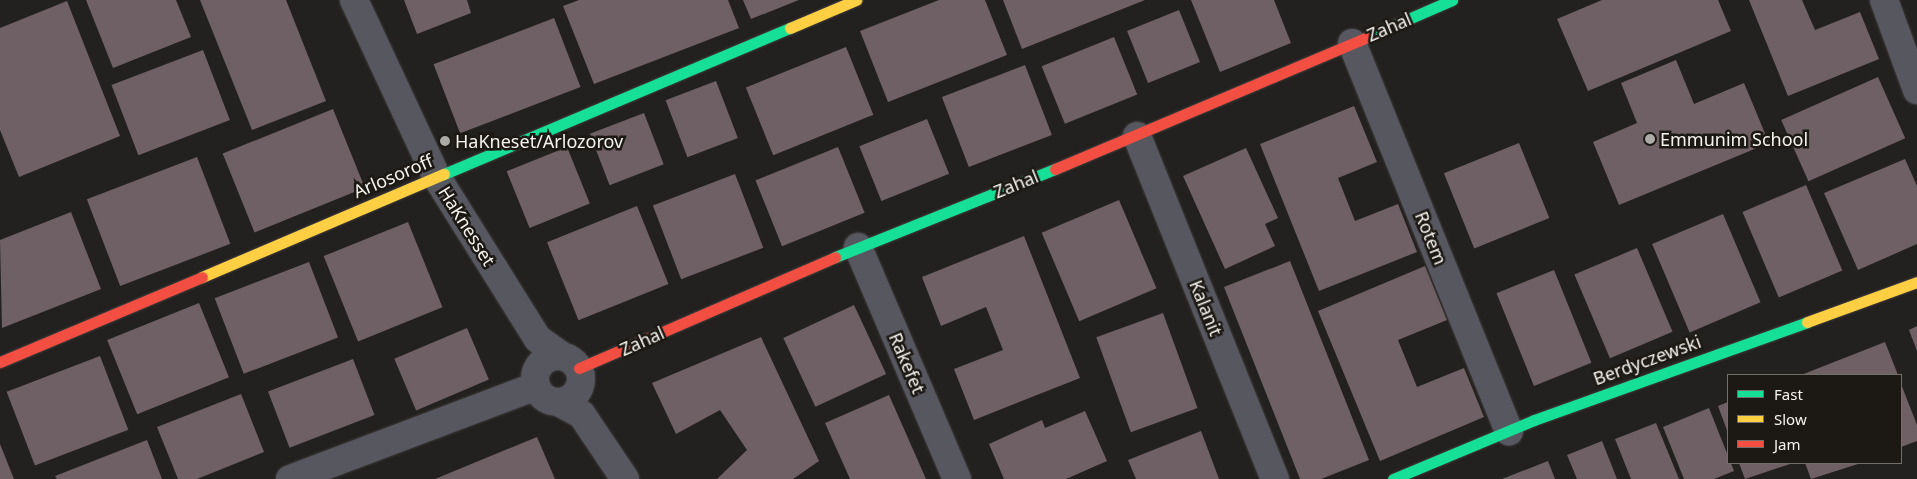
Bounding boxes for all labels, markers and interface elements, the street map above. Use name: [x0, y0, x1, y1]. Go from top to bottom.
street label: Zahal: [1363, 8, 1415, 46]
place label: Emmunim School: [1660, 128, 1808, 150]
place label: HaKneset/Arlozorov: [455, 130, 623, 152]
marker: Emmunim School: [1644, 133, 1656, 145]
marker: HaKneset/Arlozorov: [439, 135, 451, 147]
street label: Arlosoroff: [350, 150, 436, 202]
street label: Zahal: [991, 165, 1041, 203]
street label: HaKnesset: [434, 182, 500, 270]
street label: Rotem: [1411, 208, 1451, 268]
street label: Kalanit: [1185, 277, 1227, 339]
street label: Zahal: [616, 322, 668, 360]
street label: Rakefet: [885, 329, 929, 397]
street label: Berdyczewski: [1590, 331, 1704, 389]
legend: [1727, 374, 1902, 464]
text: Fast: [1774, 384, 1803, 404]
text: Slow: [1774, 409, 1807, 429]
text: Jam: [1774, 434, 1801, 454]

